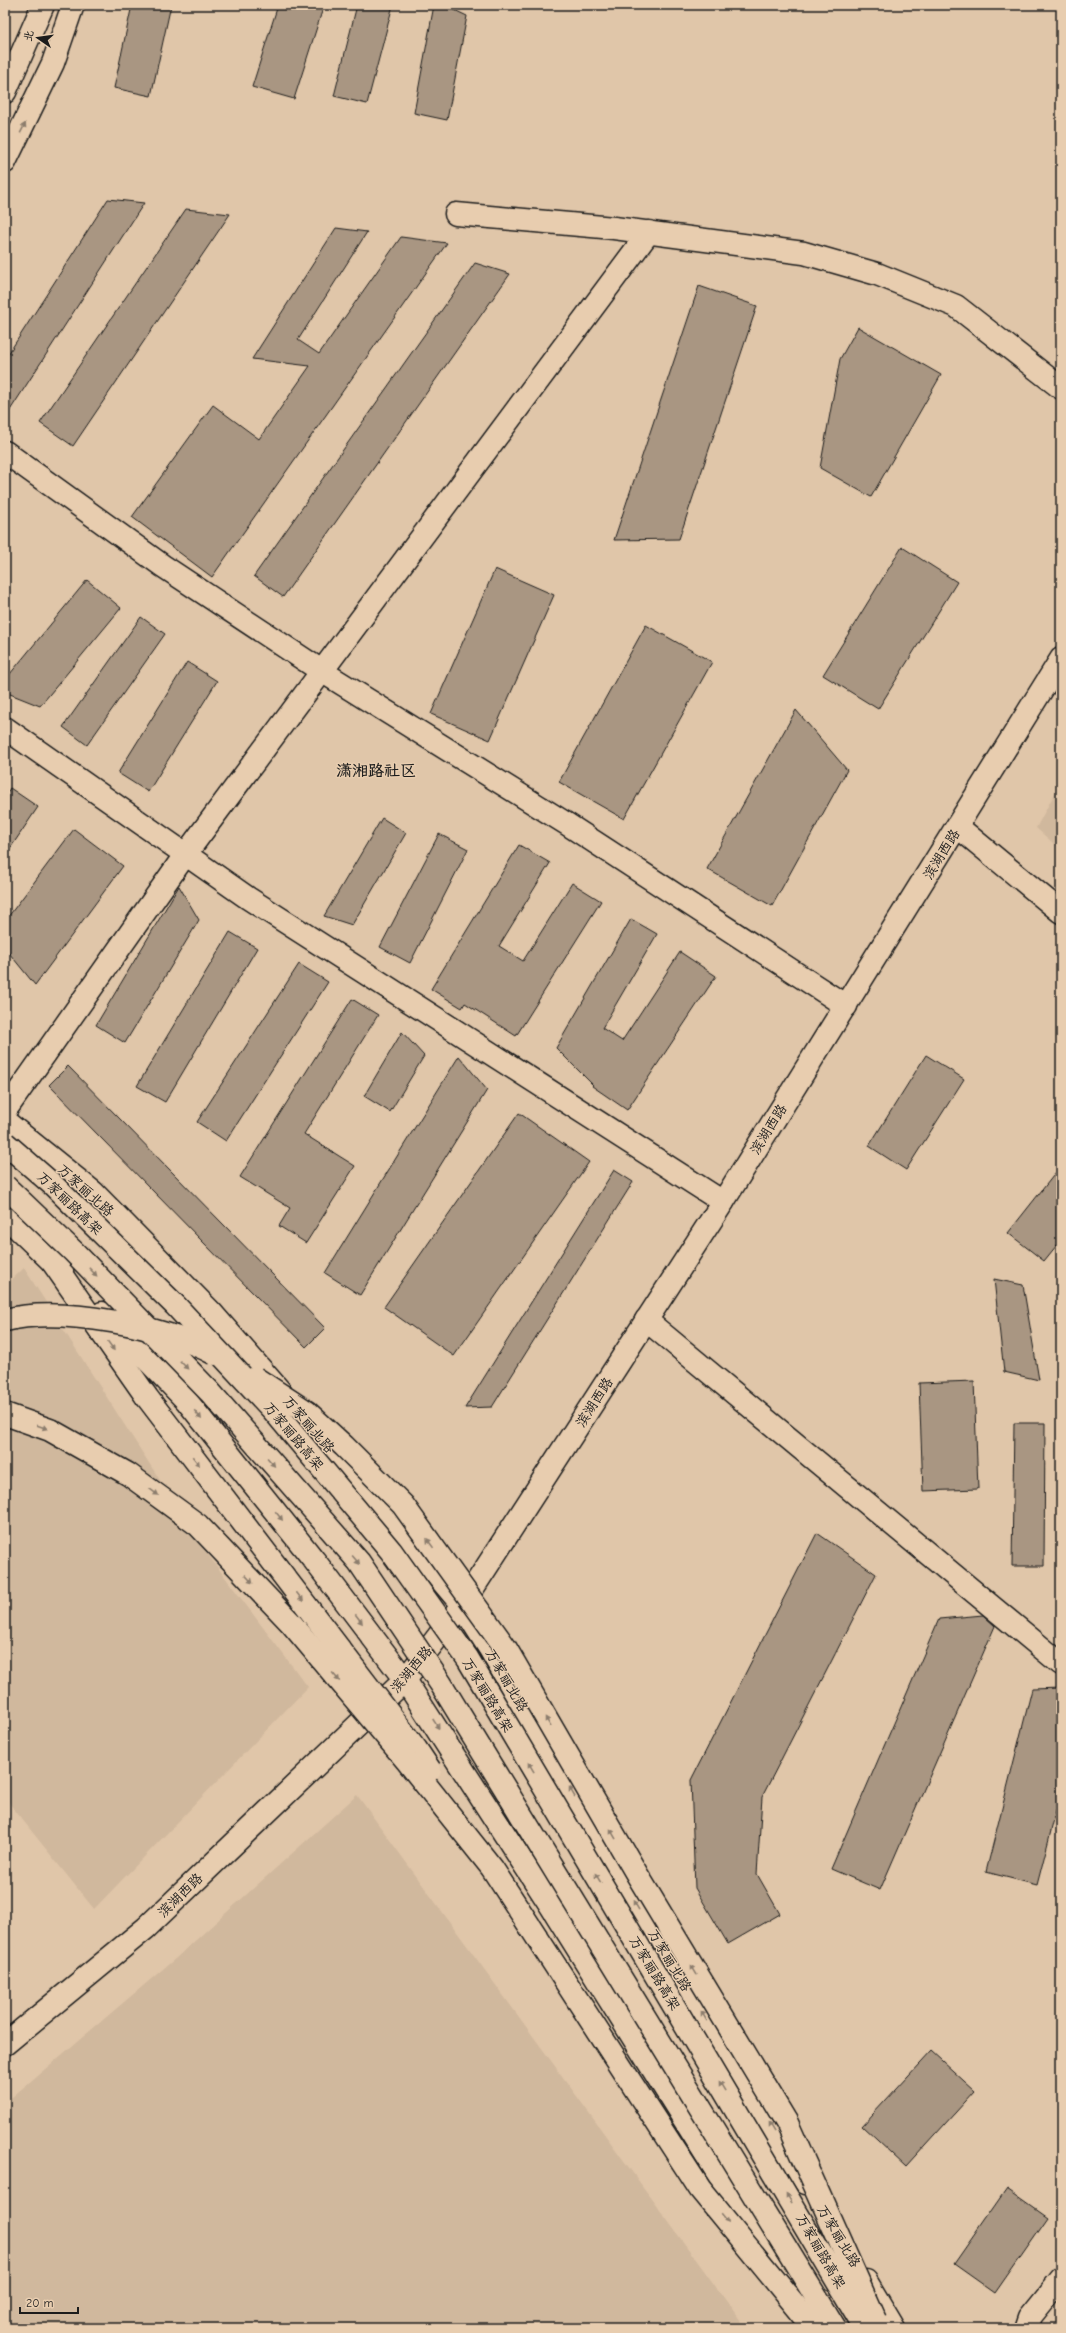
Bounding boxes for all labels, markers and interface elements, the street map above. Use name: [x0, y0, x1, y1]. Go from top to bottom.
north arrow: [18, 18, 58, 58]
text: 北: [21, 29, 36, 43]
one-way arrow: [20, 122, 26, 133]
district label: 潇湘路社区: [336, 762, 416, 780]
street label: 滨湖西路: [919, 826, 963, 883]
street label: 滨湖西路: [746, 1101, 790, 1158]
street label: 万家丽北路: [54, 1161, 117, 1220]
street label: 万家丽路高架: [34, 1168, 106, 1239]
one-way arrow: [88, 1267, 98, 1277]
one-way arrow: [107, 1341, 115, 1352]
one-way arrow: [179, 1360, 189, 1370]
street label: 滨湖西路: [572, 1374, 617, 1430]
street label: 万家丽北路: [279, 1392, 338, 1456]
street label: 万家丽路高架: [260, 1399, 327, 1474]
one-way arrow: [193, 1410, 202, 1421]
one-way arrow: [36, 1424, 48, 1430]
one-way arrow: [192, 1455, 200, 1466]
one-way arrow: [266, 1456, 275, 1467]
one-way arrow: [148, 1488, 159, 1497]
one-way arrow: [275, 1511, 283, 1522]
one-way arrow: [426, 1538, 434, 1549]
one-way arrow: [352, 1554, 360, 1565]
one-way arrow: [245, 1574, 254, 1585]
one-way arrow: [296, 1592, 304, 1602]
one-way arrow: [355, 1614, 363, 1624]
street label: 滨湖西路: [387, 1642, 436, 1696]
street label: 万家丽北路: [482, 1646, 531, 1715]
street label: 万家丽路高架: [459, 1655, 516, 1736]
one-way arrow: [331, 1671, 340, 1682]
one-way arrow: [544, 1716, 551, 1728]
one-way arrow: [432, 1718, 439, 1730]
one-way arrow: [528, 1761, 535, 1773]
one-way arrow: [568, 1786, 575, 1798]
one-way arrow: [610, 1828, 617, 1840]
street label: 滨湖西路: [154, 1870, 206, 1921]
one-way arrow: [594, 1873, 602, 1883]
one-way arrow: [633, 1899, 640, 1911]
street label: 万家丽北路: [644, 1926, 695, 1995]
street label: 万家丽路高架: [626, 1933, 683, 2014]
one-way arrow: [691, 1964, 698, 1976]
one-way arrow: [700, 2011, 708, 2021]
one-way arrow: [719, 2080, 726, 2092]
one-way arrow: [768, 2121, 775, 2133]
one-way arrow: [786, 2192, 793, 2204]
street label: 万家丽北路: [813, 2202, 864, 2271]
street label: 万家丽路高架: [792, 2211, 849, 2292]
one-way arrow: [721, 2214, 730, 2225]
scale bar: [20, 2289, 78, 2315]
text: 20 m: [26, 2296, 54, 2310]

